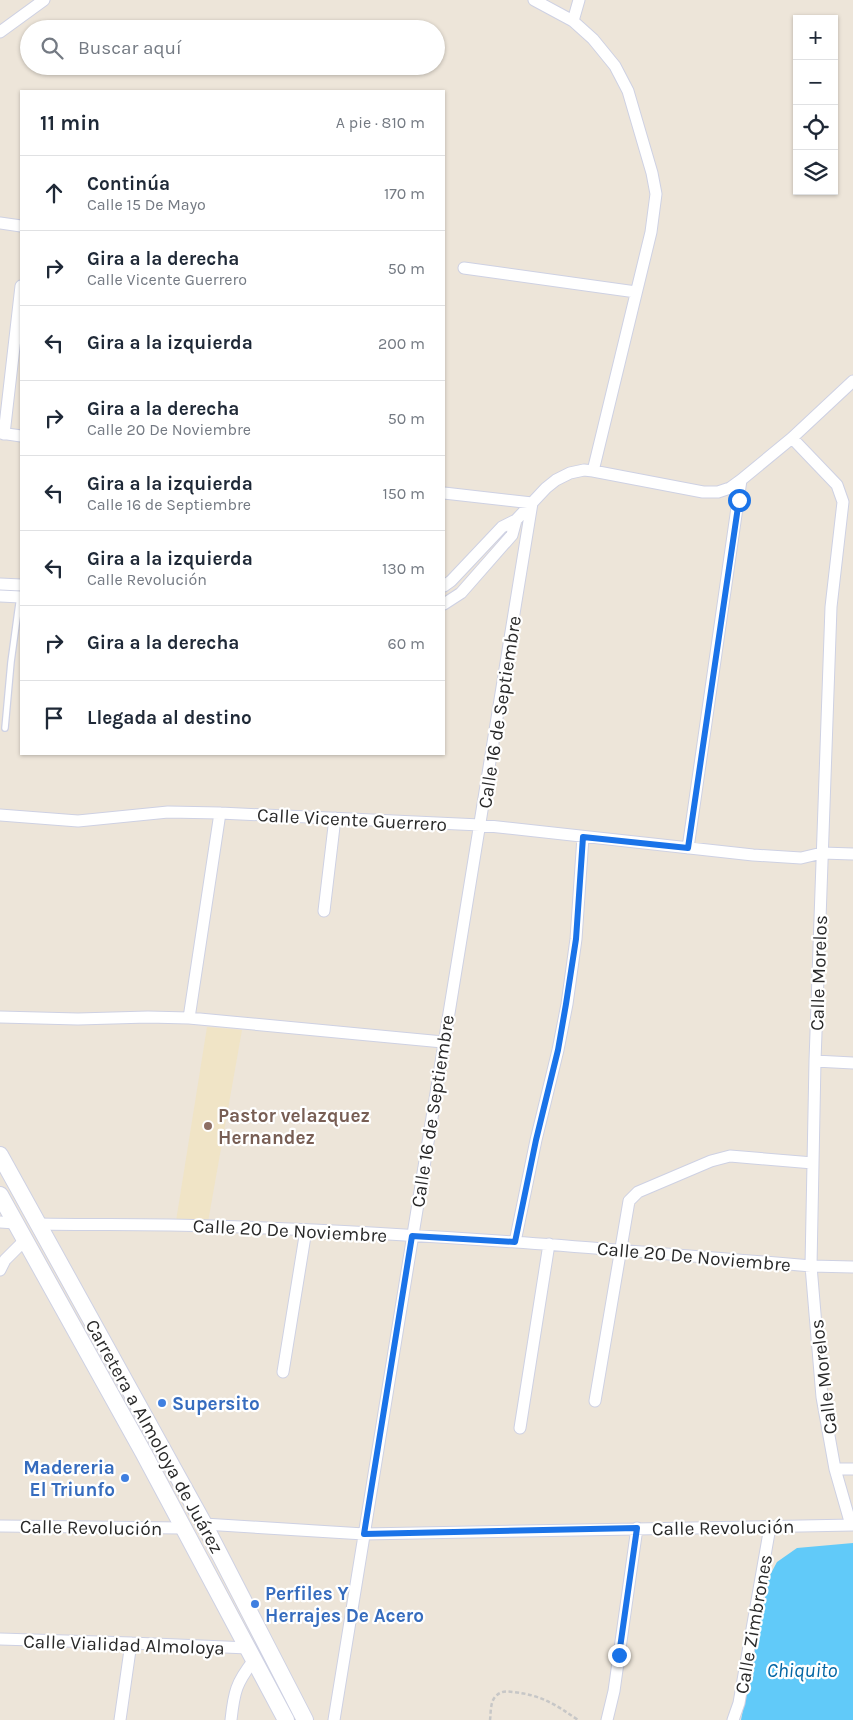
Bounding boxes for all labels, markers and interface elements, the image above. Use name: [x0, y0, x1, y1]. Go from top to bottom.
map controls: [793, 15, 838, 195]
button: +: [793, 15, 838, 60]
search box: [20, 20, 445, 75]
icon: search: [38, 34, 66, 62]
text: Buscar aquí: [78, 37, 182, 59]
button: −: [793, 60, 838, 105]
button: locate: [793, 105, 838, 150]
text: 11 min: [40, 111, 100, 135]
text: A pie · 810 m: [336, 113, 425, 132]
button: layers: [793, 150, 838, 195]
text: Continúa: [87, 173, 170, 195]
icon: ahead: [40, 179, 68, 207]
text: 170 m: [384, 184, 425, 203]
text: Calle 15 De Mayo: [87, 195, 206, 214]
text: Gira a la derecha: [87, 248, 239, 270]
icon: right: [40, 254, 68, 282]
text: 50 m: [388, 259, 425, 278]
text: Calle Vicente Guerrero: [87, 270, 247, 289]
icon: left: [40, 329, 68, 357]
text: Gira a la izquierda: [87, 332, 253, 354]
text: 200 m: [378, 334, 425, 353]
text: Gira a la derecha: [87, 398, 239, 420]
icon: right: [40, 404, 68, 432]
text: 50 m: [388, 409, 425, 428]
text: Calle 20 De Noviembre: [87, 420, 251, 439]
text: Gira a la izquierda: [87, 473, 253, 495]
icon: left: [40, 479, 68, 507]
text: 150 m: [382, 484, 425, 503]
route start: [728, 489, 751, 512]
text: Calle 16 de Septiembre: [87, 495, 251, 514]
text: Gira a la izquierda: [87, 548, 253, 570]
icon: left: [40, 554, 68, 582]
text: 130 m: [382, 559, 425, 578]
text: Calle Revolución: [87, 570, 207, 589]
street label: Calle 16 de Septiembre: [474, 614, 526, 810]
icon: right: [40, 629, 68, 657]
text: Gira a la derecha: [87, 632, 239, 654]
text: 60 m: [388, 634, 425, 653]
icon: arrive: [40, 704, 68, 732]
text: Llegada al destino: [87, 707, 252, 729]
street label: Calle Vicente Guerrero: [256, 804, 447, 836]
street label: Calle Morelos: [806, 915, 832, 1031]
street label: Calle 16 de Septiembre: [407, 1013, 459, 1209]
place label: Pastor velazquez Hernandez: [218, 1105, 370, 1149]
marker: Pastor velazquez Hernandez: [202, 1120, 214, 1132]
street label: Calle 20 De Noviembre: [192, 1215, 388, 1247]
street label: Calle 20 De Noviembre: [596, 1238, 792, 1276]
street label: Carretera a Almoloya de Juárez: [81, 1316, 228, 1557]
street label: Calle Morelos: [806, 1318, 842, 1436]
place label: Supersito: [172, 1393, 260, 1415]
marker: Supersito: [156, 1397, 168, 1409]
place label: Madereria El Triunfo: [23, 1457, 115, 1501]
marker: Madereria El Triunfo: [119, 1472, 131, 1484]
street label: Calle Revolución: [20, 1516, 162, 1540]
street label: Calle Revolución: [652, 1516, 794, 1540]
street label: Calle Zimbrones: [731, 1553, 777, 1696]
place label: Perfiles Y Herrajes De Acero: [265, 1583, 424, 1627]
marker: Perfiles Y Herrajes De Acero: [249, 1598, 261, 1610]
street label: Calle Vialidad Almoloya: [23, 1630, 225, 1660]
route end: [608, 1644, 631, 1667]
water label: Chiquito: [767, 1659, 838, 1682]

